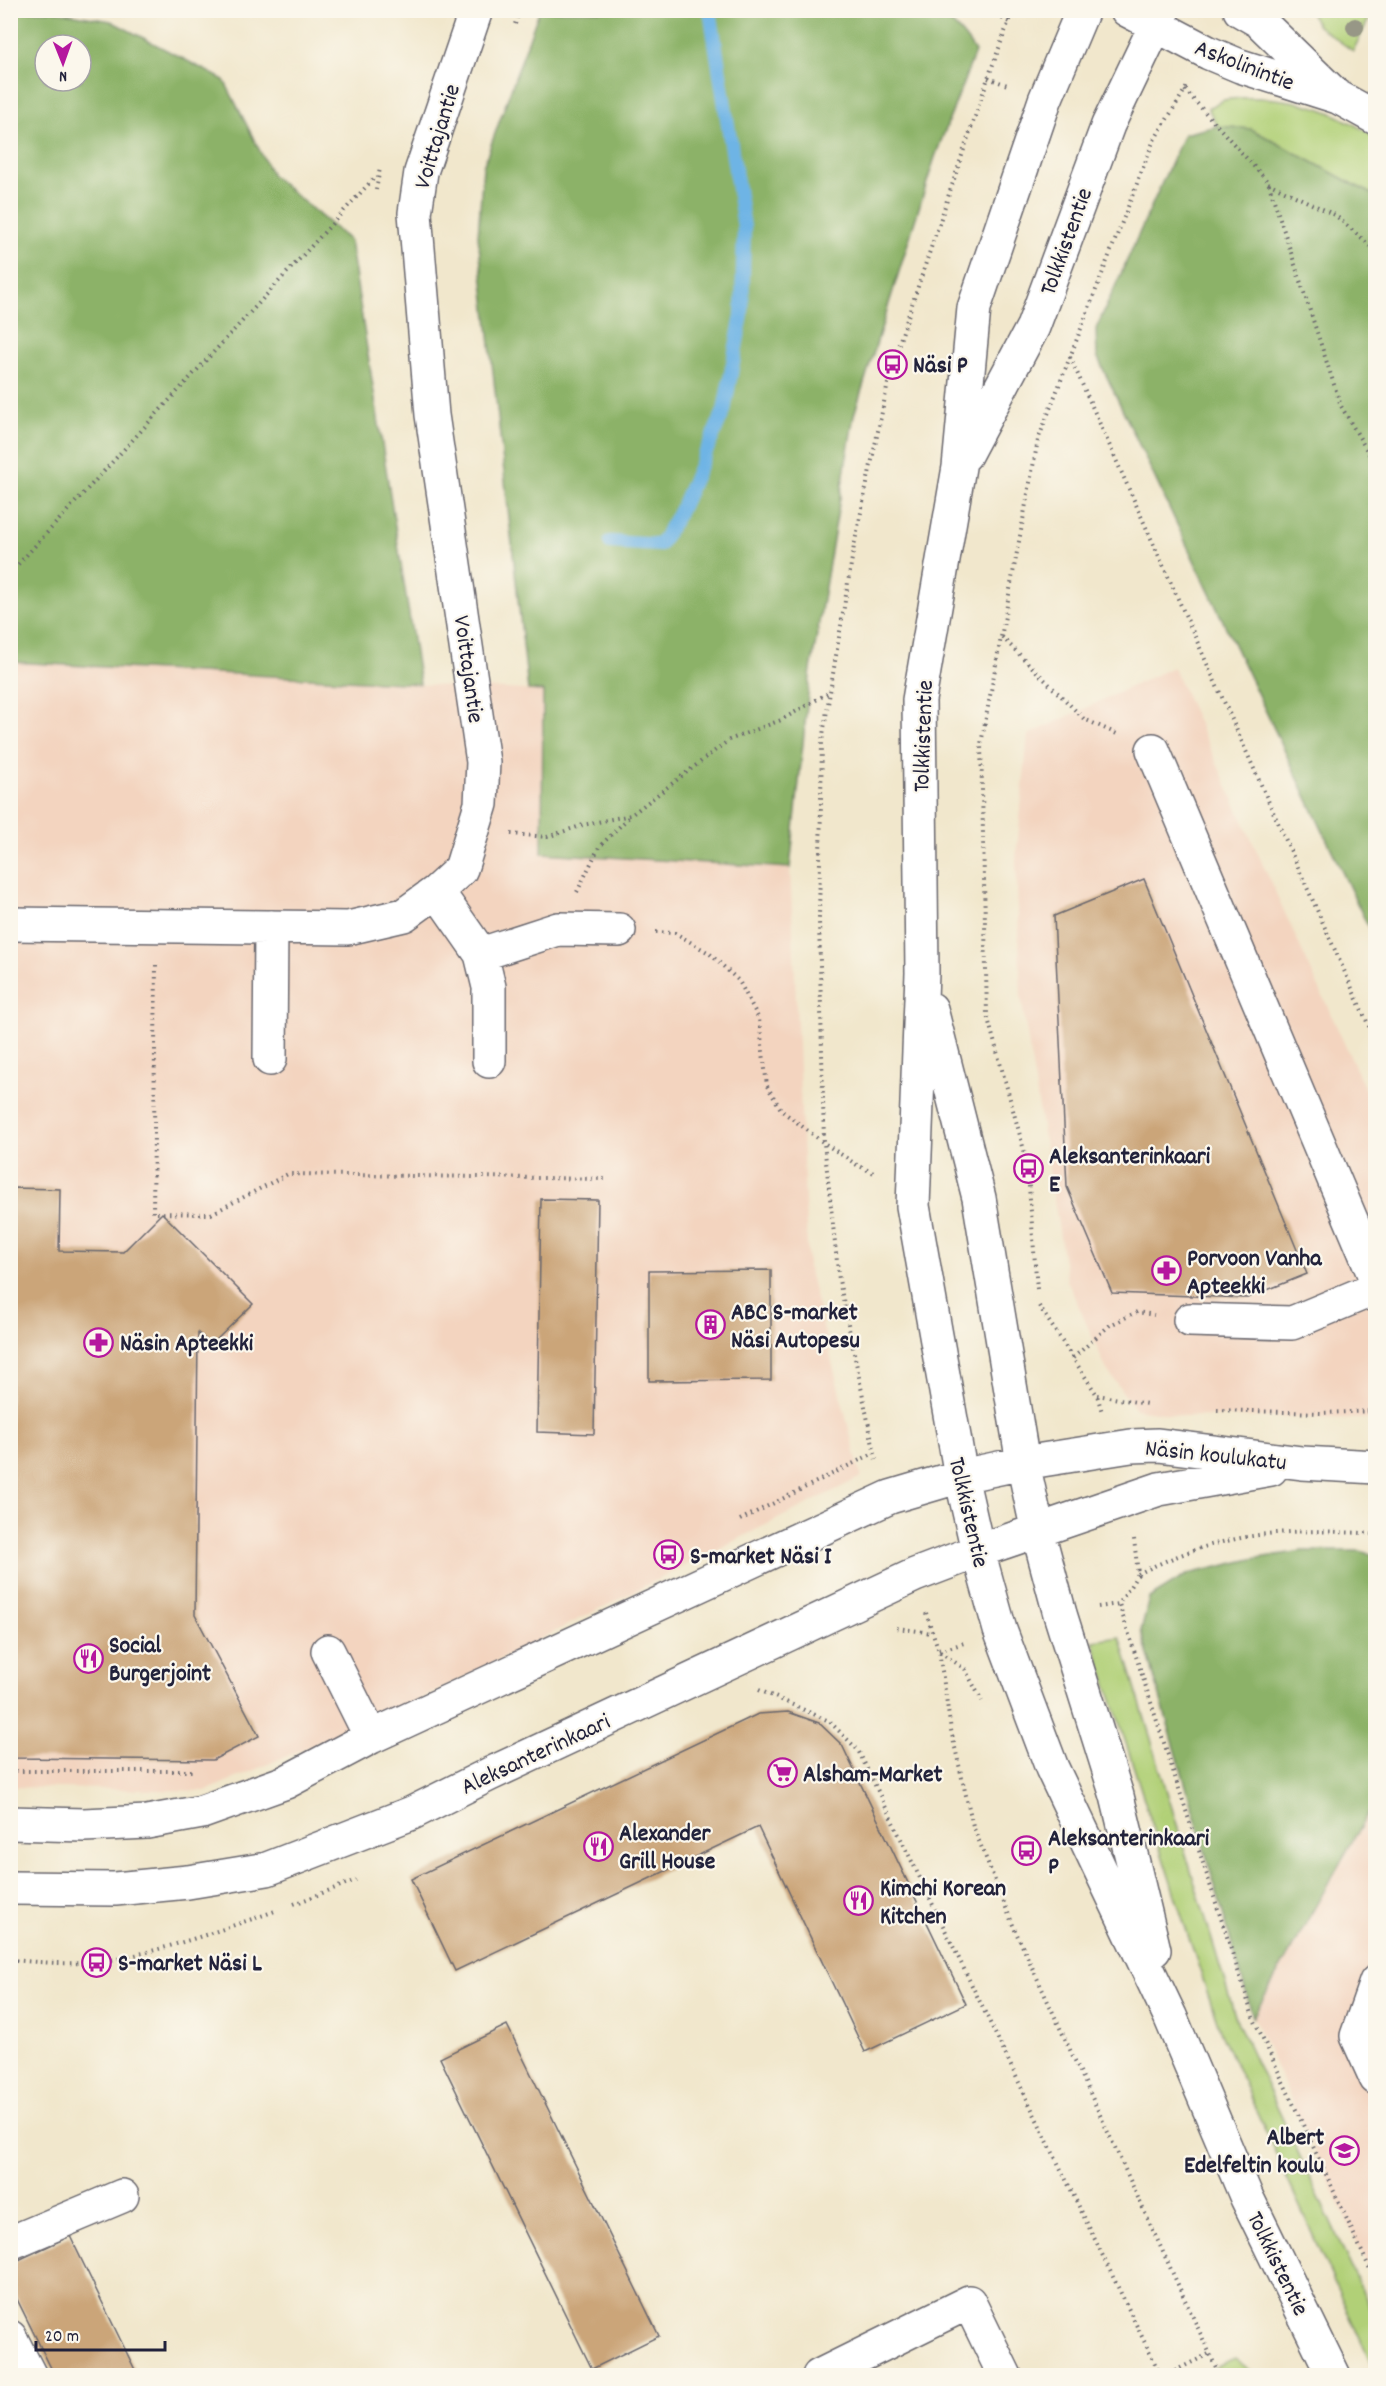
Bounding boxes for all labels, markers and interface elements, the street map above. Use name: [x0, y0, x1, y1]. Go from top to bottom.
street label: Askolinintie: [1189, 32, 1299, 101]
north arrow: [33, 33, 93, 93]
text: N: [59, 64, 67, 87]
street label: Voittajantie: [407, 80, 471, 194]
street label: Tolkkistentie: [1033, 183, 1103, 301]
bus stop icon: Näsi P: [876, 348, 908, 380]
place label: Näsi P: [913, 350, 968, 384]
street label: Voittajantie: [443, 614, 491, 725]
street label: Tolkkistentie: [906, 679, 944, 793]
place label: Aleksanterinkaari E: [1049, 1141, 1211, 1203]
bus stop icon: Aleksanterinkaari E: [1012, 1153, 1044, 1185]
place label: Porvoon Vanha Apteekki: [1187, 1243, 1322, 1305]
pharmacy icon: Porvoon Vanha Apteekki: [1150, 1255, 1182, 1287]
place label: ABC S-market Näsi Autopesu: [731, 1297, 860, 1359]
building icon: ABC S-market Näsi Autopesu: [694, 1309, 726, 1341]
pharmacy icon: Näsin Apteekki: [83, 1326, 115, 1358]
place label: Näsin Apteekki: [120, 1328, 254, 1362]
street label: Näsin koulukatu: [1143, 1433, 1288, 1481]
street label: Tolkkistentie: [938, 1454, 996, 1571]
bus stop icon: S-market Näsi I: [653, 1539, 685, 1571]
place label: S-market Näsi I: [690, 1541, 832, 1575]
place label: Social Burgerjoint: [109, 1630, 211, 1692]
restaurant icon: Social Burgerjoint: [72, 1642, 104, 1674]
street label: Aleksanterinkaari: [456, 1706, 616, 1805]
supermarket icon: Alsham-Market: [766, 1757, 798, 1789]
place label: Alsham-Market: [803, 1759, 942, 1793]
place label: Alexander Grill House: [619, 1818, 716, 1880]
place label: Aleksanterinkaari P: [1048, 1823, 1210, 1885]
restaurant icon: Alexander Grill House: [582, 1830, 614, 1862]
bus stop icon: Aleksanterinkaari P: [1011, 1835, 1043, 1867]
place label: Kimchi Korean Kitchen: [880, 1873, 1006, 1935]
restaurant icon: Kimchi Korean Kitchen: [843, 1885, 875, 1917]
bus stop icon: S-market Näsi L: [81, 1946, 113, 1978]
place label: S-market Näsi L: [118, 1948, 262, 1982]
place label: Albert Edelfeltin koulu: [1184, 2122, 1324, 2184]
school or university icon: Albert Edelfeltin koulu: [1329, 2134, 1361, 2166]
street label: Tolkkistentie: [1236, 2206, 1316, 2322]
scale bar: [36, 2314, 165, 2352]
text: 20 m: [45, 2325, 79, 2350]

